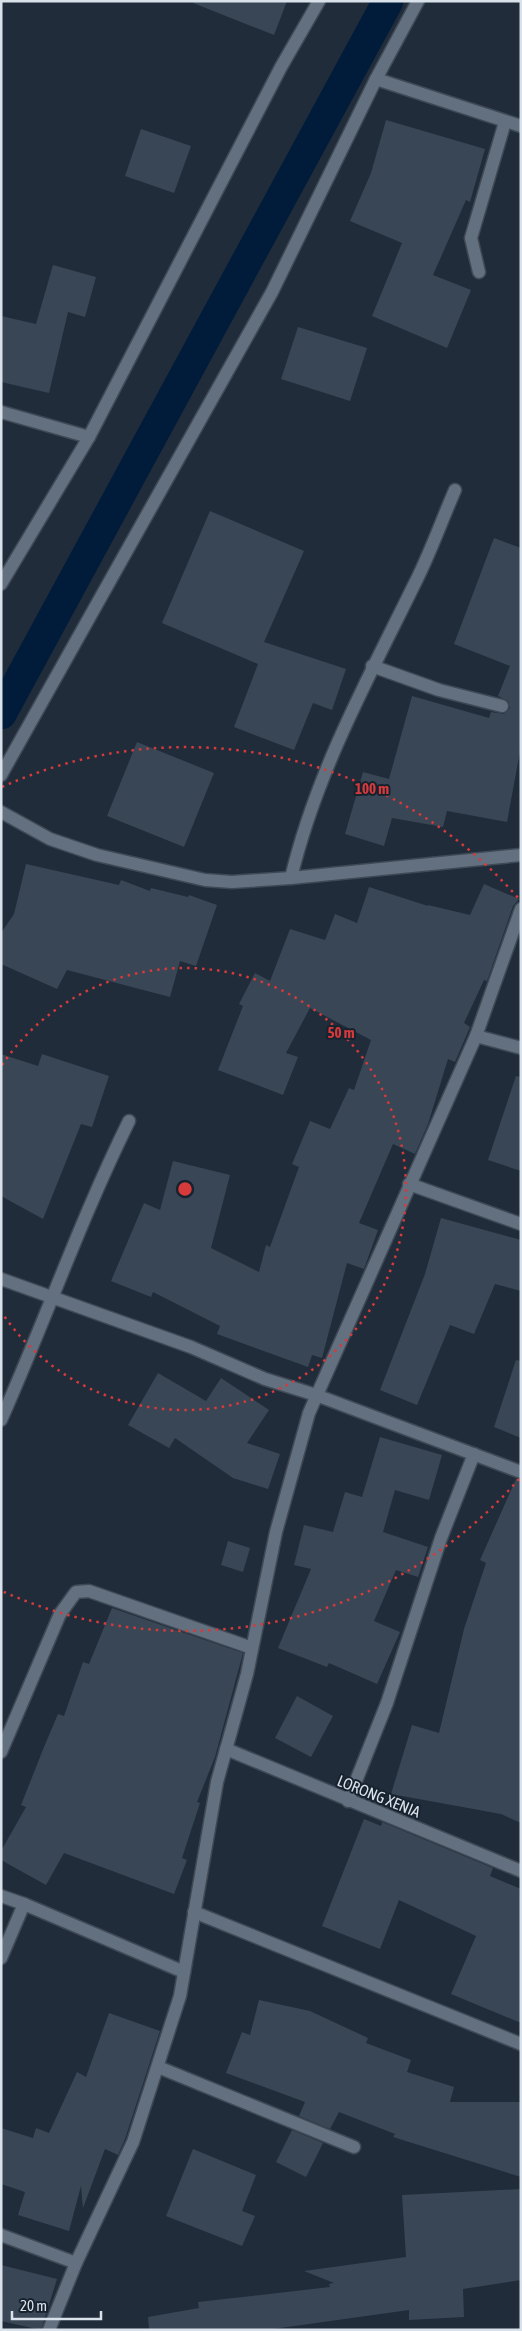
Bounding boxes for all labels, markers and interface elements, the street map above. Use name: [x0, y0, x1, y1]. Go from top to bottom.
text: 100 m: [355, 780, 389, 797]
text: 50 m: [328, 1024, 355, 1041]
centre of rings: [176, 1180, 194, 1198]
street label: LORONG XENIA: [335, 1771, 423, 1821]
scale bar: [12, 2288, 101, 2320]
text: 20 m: [20, 2297, 47, 2314]

